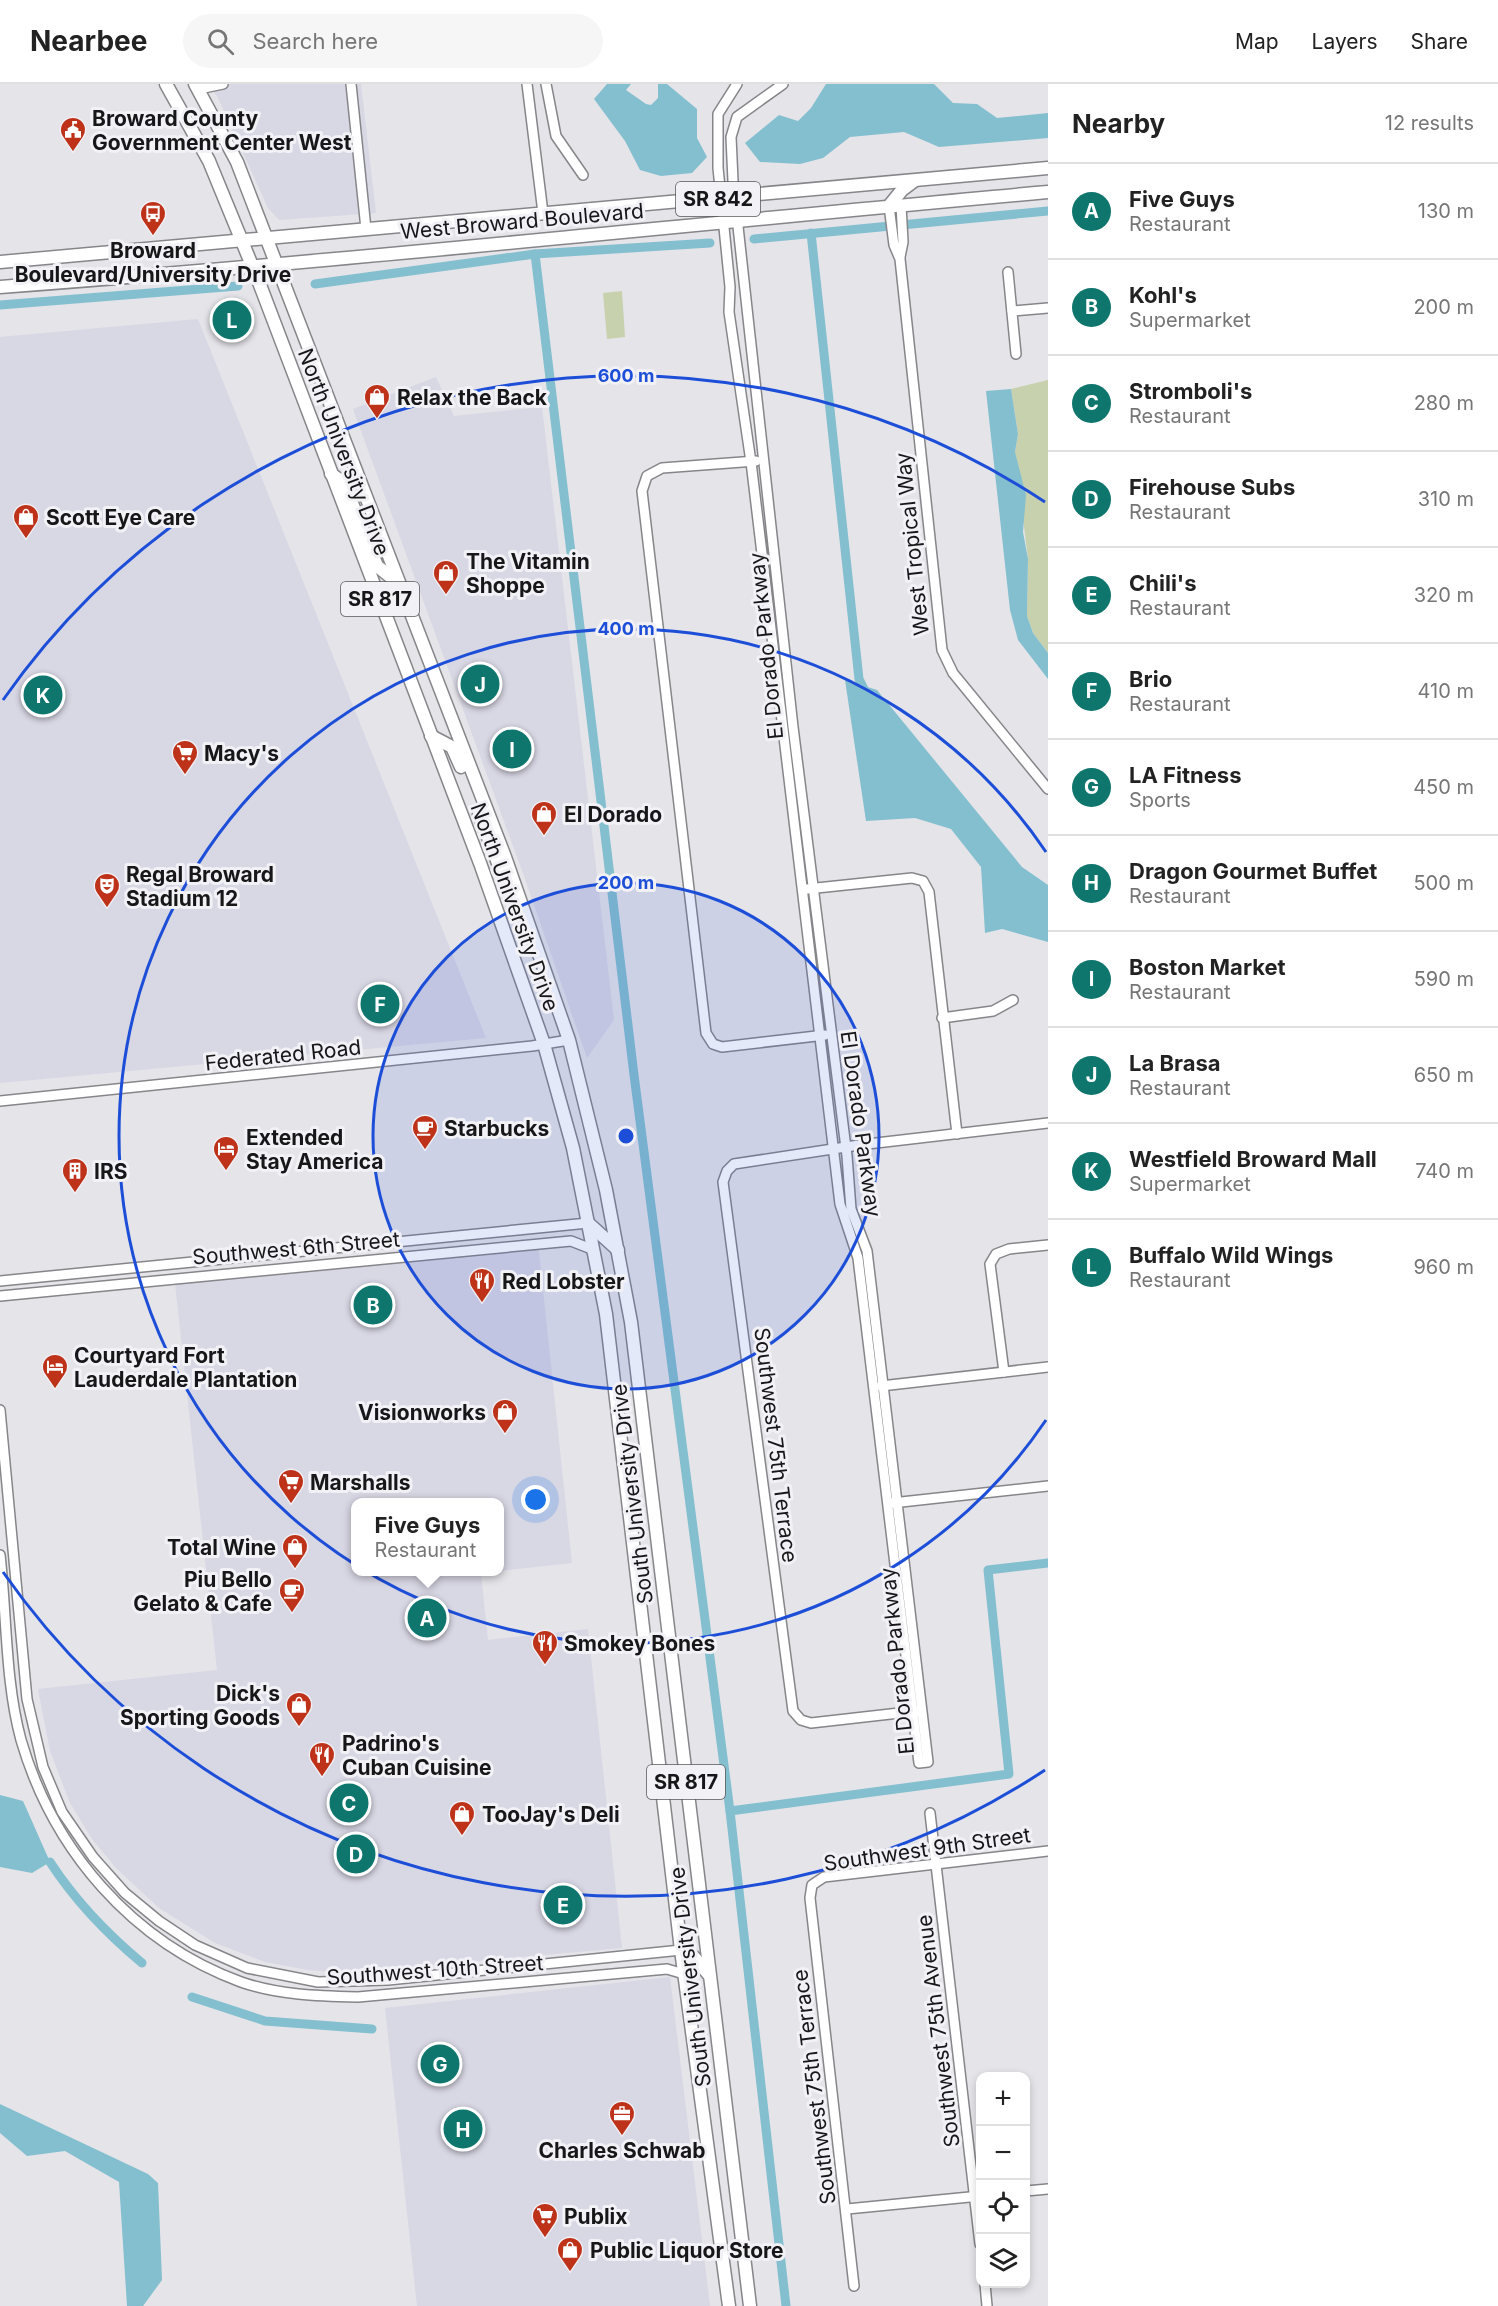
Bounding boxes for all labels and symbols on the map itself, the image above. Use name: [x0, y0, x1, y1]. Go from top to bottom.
place label: Broward County Government Center West: [92, 106, 352, 155]
public building icon: Broward County Government Center West: [58, 115, 88, 153]
road number: SR 842: [676, 182, 760, 216]
street label: West Broward Boulevard: [399, 198, 645, 244]
bus stop icon: Broward Boulevard/University Drive: [138, 199, 168, 237]
place label: Broward Boulevard/University Drive: [15, 238, 291, 287]
pin: L: [212, 298, 252, 342]
street label: North University Drive: [293, 345, 395, 559]
text: 600 m: [598, 365, 654, 386]
shop icon: Relax the Back: [362, 382, 392, 420]
place label: Relax the Back: [397, 385, 548, 410]
street label: West Tropical Way: [890, 451, 934, 637]
shop icon: Scott Eye Care: [11, 502, 41, 540]
place label: Scott Eye Care: [46, 505, 195, 530]
place label: The Vitamin Shoppe: [466, 549, 590, 598]
street label: El Dorado Parkway: [744, 551, 788, 741]
shop icon: The Vitamin Shoppe: [431, 558, 461, 596]
road number: SR 817: [341, 582, 419, 616]
text: 400 m: [597, 618, 655, 639]
pin: J: [460, 662, 500, 706]
pin: K: [24, 672, 63, 718]
pin: I: [492, 726, 532, 772]
supermarket icon: Macy's: [170, 738, 200, 776]
place label: Macy's: [204, 741, 279, 766]
street label: North University Drive: [466, 799, 564, 1015]
shop icon: El Dorado: [529, 799, 559, 837]
place label: El Dorado: [564, 802, 662, 827]
place label: Regal Broward Stadium 12: [126, 862, 274, 911]
theatre icon: Regal Broward Stadium 12: [92, 871, 122, 909]
text: 200 m: [598, 872, 654, 893]
pin: F: [360, 982, 400, 1026]
street label: El Dorado Parkway: [836, 1029, 886, 1219]
street label: Federated Road: [204, 1034, 362, 1076]
cafe icon: Starbucks: [410, 1113, 440, 1151]
place label: Starbucks: [444, 1116, 549, 1141]
place label: Extended Stay America: [246, 1125, 384, 1174]
centre of rings: [616, 1126, 636, 1146]
hotel icon: Extended Stay America: [211, 1134, 241, 1172]
building icon: IRS: [60, 1156, 90, 1194]
place label: IRS: [94, 1159, 127, 1184]
street label: Southwest 6th Street: [191, 1226, 401, 1270]
restaurant icon: Red Lobster: [467, 1266, 497, 1304]
place label: Red Lobster: [502, 1269, 625, 1294]
pin: B: [354, 1282, 392, 1328]
street label: Southwest 75th Terrace: [749, 1326, 803, 1564]
place label: Courtyard Fort Lauderdale Plantation: [74, 1343, 297, 1392]
hotel icon: Courtyard Fort Lauderdale Plantation: [40, 1352, 70, 1390]
street label: South University Drive: [606, 1382, 658, 1606]
shop icon: Visionworks: [490, 1397, 520, 1435]
place label: Visionworks: [358, 1400, 486, 1425]
supermarket icon: Marshalls: [276, 1467, 306, 1505]
place label: Marshalls: [310, 1470, 410, 1495]
your location: [521, 1485, 550, 1514]
shop icon: Total Wine: [280, 1532, 310, 1570]
place label: Total Wine: [167, 1535, 276, 1560]
street label: El Dorado Parkway: [875, 1566, 919, 1756]
place label: Piu Bello Gelato & Cafe: [133, 1567, 272, 1616]
cafe icon: Piu Bello Gelato & Cafe: [277, 1576, 307, 1614]
pin: A: [408, 1596, 446, 1640]
restaurant icon: Smokey Bones: [530, 1628, 560, 1666]
place label: Smokey Bones: [564, 1631, 715, 1656]
place label: Dick's Sporting Goods: [120, 1681, 280, 1730]
shop icon: Dick's Sporting Goods: [284, 1690, 314, 1728]
place label: Padrino's Cuban Cuisine: [342, 1731, 492, 1780]
restaurant icon: Padrino's Cuban Cuisine: [307, 1740, 337, 1778]
road number: SR 817: [647, 1765, 725, 1799]
pin: C: [330, 1780, 368, 1826]
shop icon: TooJay's Deli: [447, 1799, 477, 1837]
place label: TooJay's Deli: [482, 1802, 620, 1827]
street label: Southwest 9th Street: [822, 1822, 1032, 1876]
pin: D: [336, 1832, 376, 1876]
street label: South University Drive: [664, 1865, 716, 2089]
pin: E: [544, 1882, 582, 1928]
street label: Southwest 75th Avenue: [911, 1913, 965, 2149]
street label: Southwest 10th Street: [326, 1950, 544, 1990]
street label: Southwest 75th Terrace: [787, 1968, 841, 2206]
pin: G: [420, 2042, 460, 2086]
office icon: Charles Schwab: [607, 2099, 637, 2137]
pin: H: [444, 2106, 482, 2152]
place label: Charles Schwab: [538, 2138, 706, 2163]
supermarket icon: Publix: [530, 2201, 560, 2239]
place label: Publix: [564, 2204, 627, 2229]
shop icon: Public Liquor Store: [555, 2235, 585, 2273]
place label: Public Liquor Store: [590, 2238, 784, 2263]

